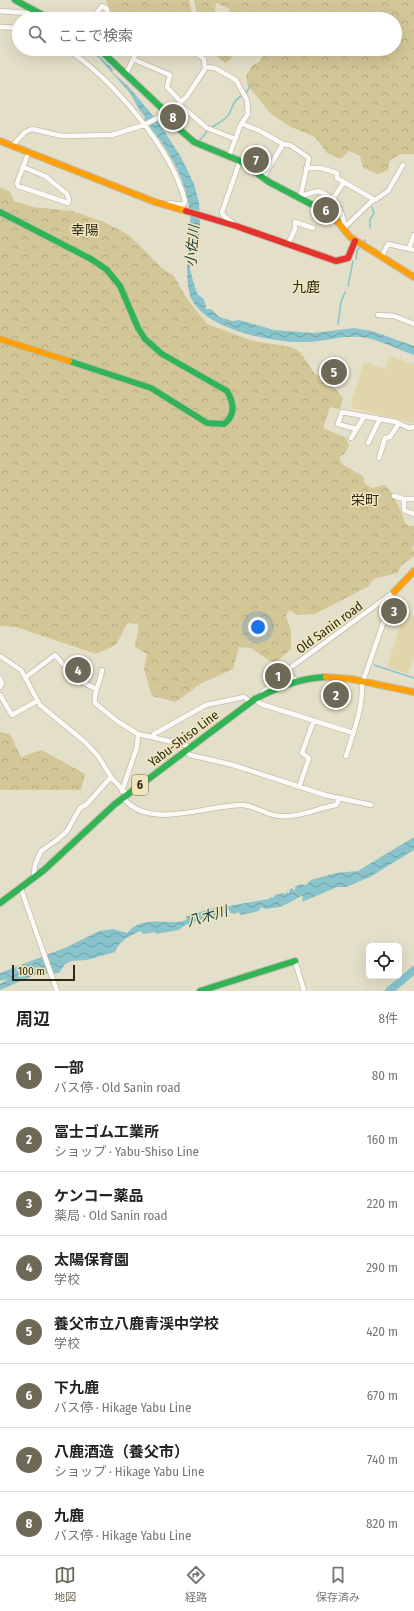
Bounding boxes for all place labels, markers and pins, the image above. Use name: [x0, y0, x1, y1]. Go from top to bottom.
pin: 8: [160, 102, 186, 132]
pin: 7: [243, 145, 269, 175]
pin: 6: [313, 195, 339, 225]
pin: 5: [321, 357, 347, 387]
pin: 3: [381, 596, 407, 626]
pin: 4: [65, 655, 91, 685]
pin: 1: [265, 661, 291, 691]
pin: 2: [323, 680, 349, 710]

